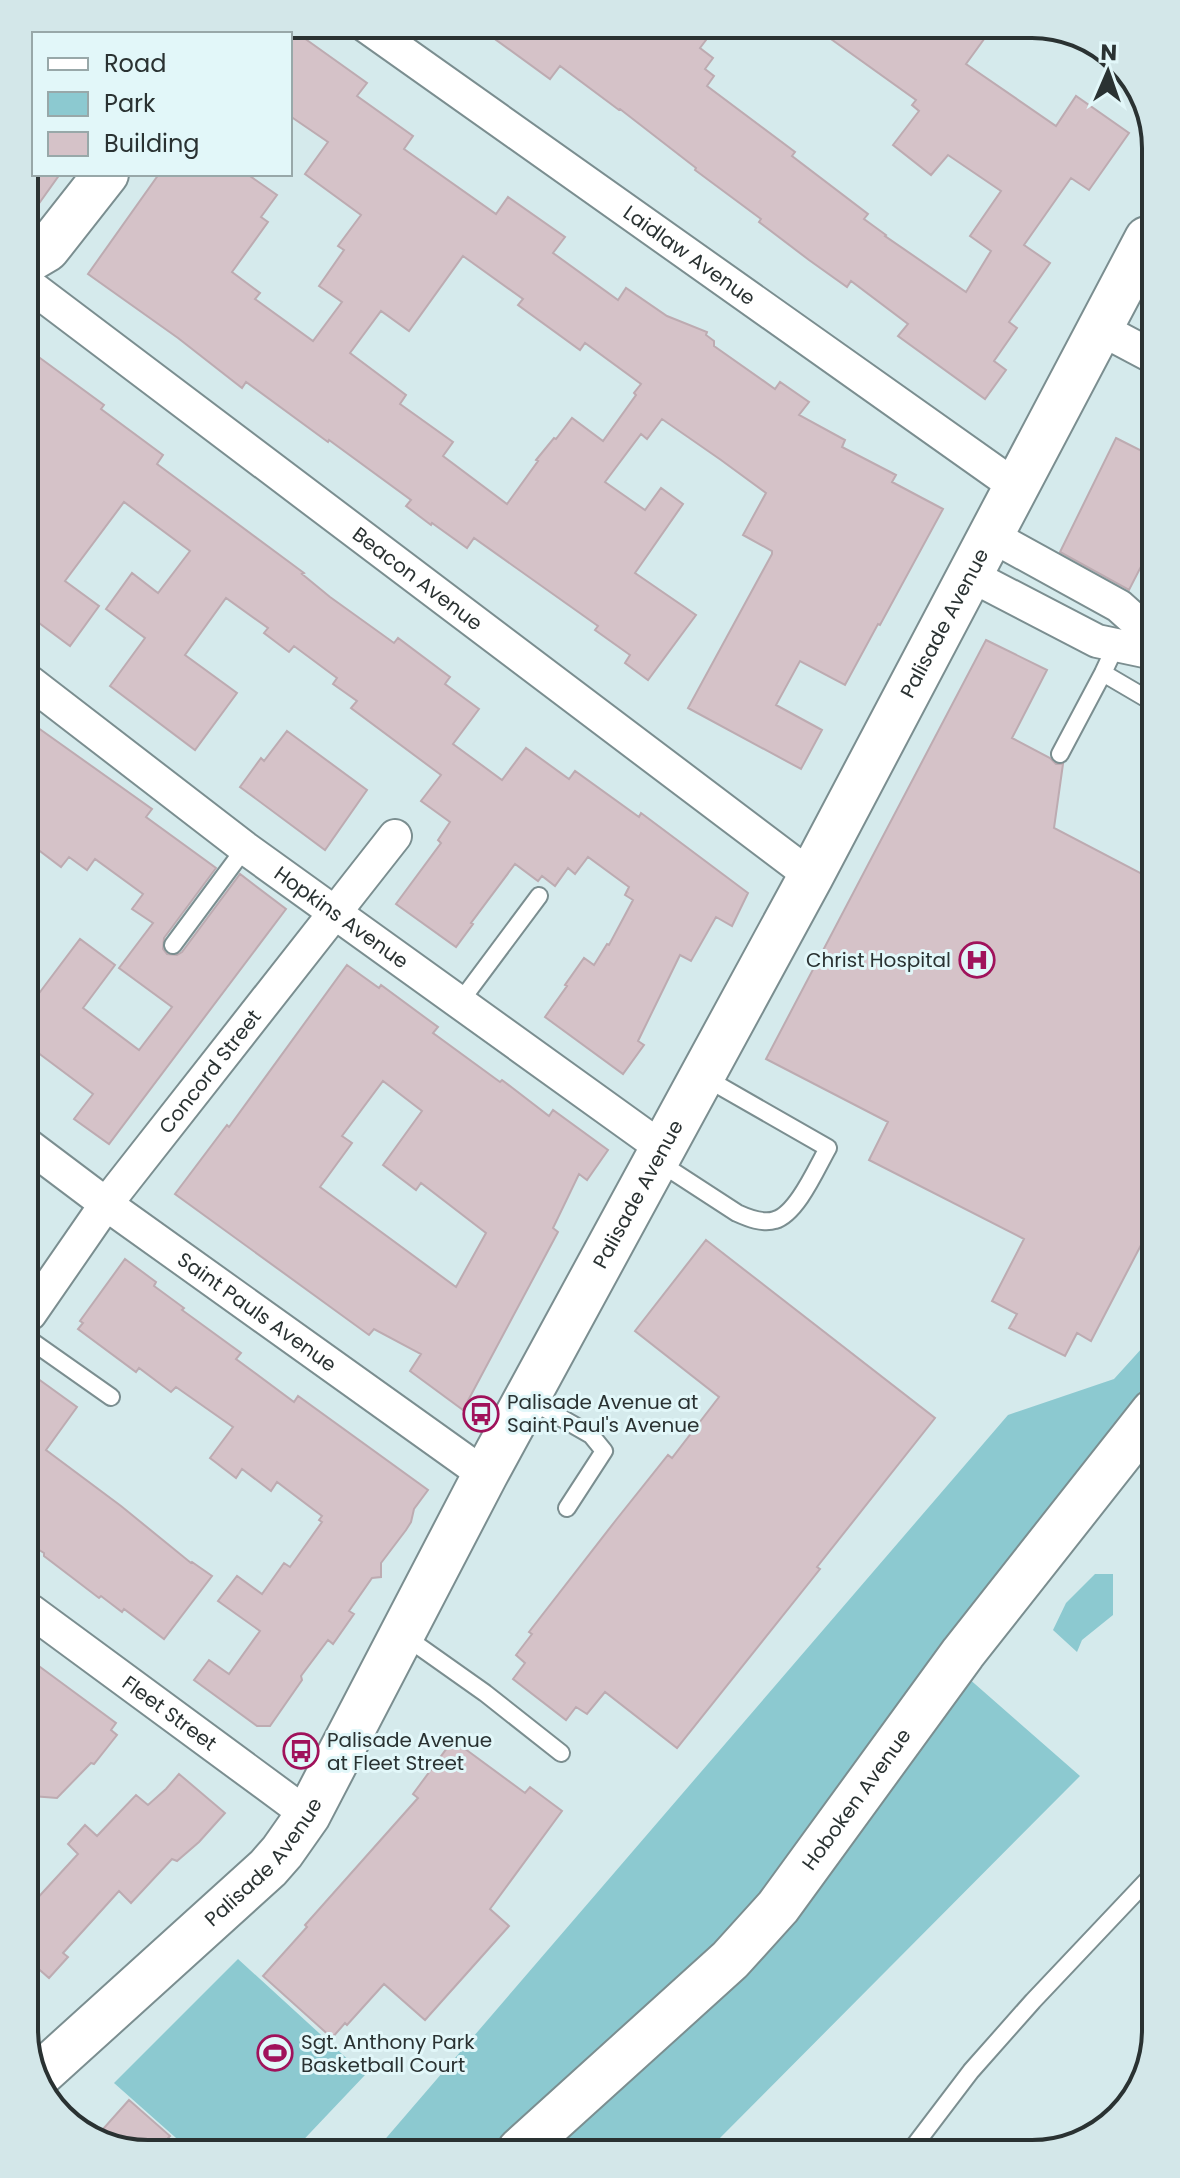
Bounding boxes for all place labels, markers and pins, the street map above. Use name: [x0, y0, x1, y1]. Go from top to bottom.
hospital icon: Christ Hospital: [958, 941, 996, 979]
place label: Christ Hospital: [806, 946, 951, 974]
place label: Palisade Avenue at Saint Paul's Avenue: [507, 1388, 699, 1439]
bus stop icon: Palisade Avenue at Saint Paul's Avenue: [462, 1395, 500, 1433]
place label: Palisade Avenue at Fleet Street: [327, 1726, 492, 1777]
bus stop icon: Palisade Avenue at Fleet Street: [282, 1732, 320, 1770]
place label: Sgt. Anthony Park Basketball Court: [301, 2028, 475, 2079]
sports icon: Sgt. Anthony Park Basketball Court: [256, 2034, 294, 2072]

